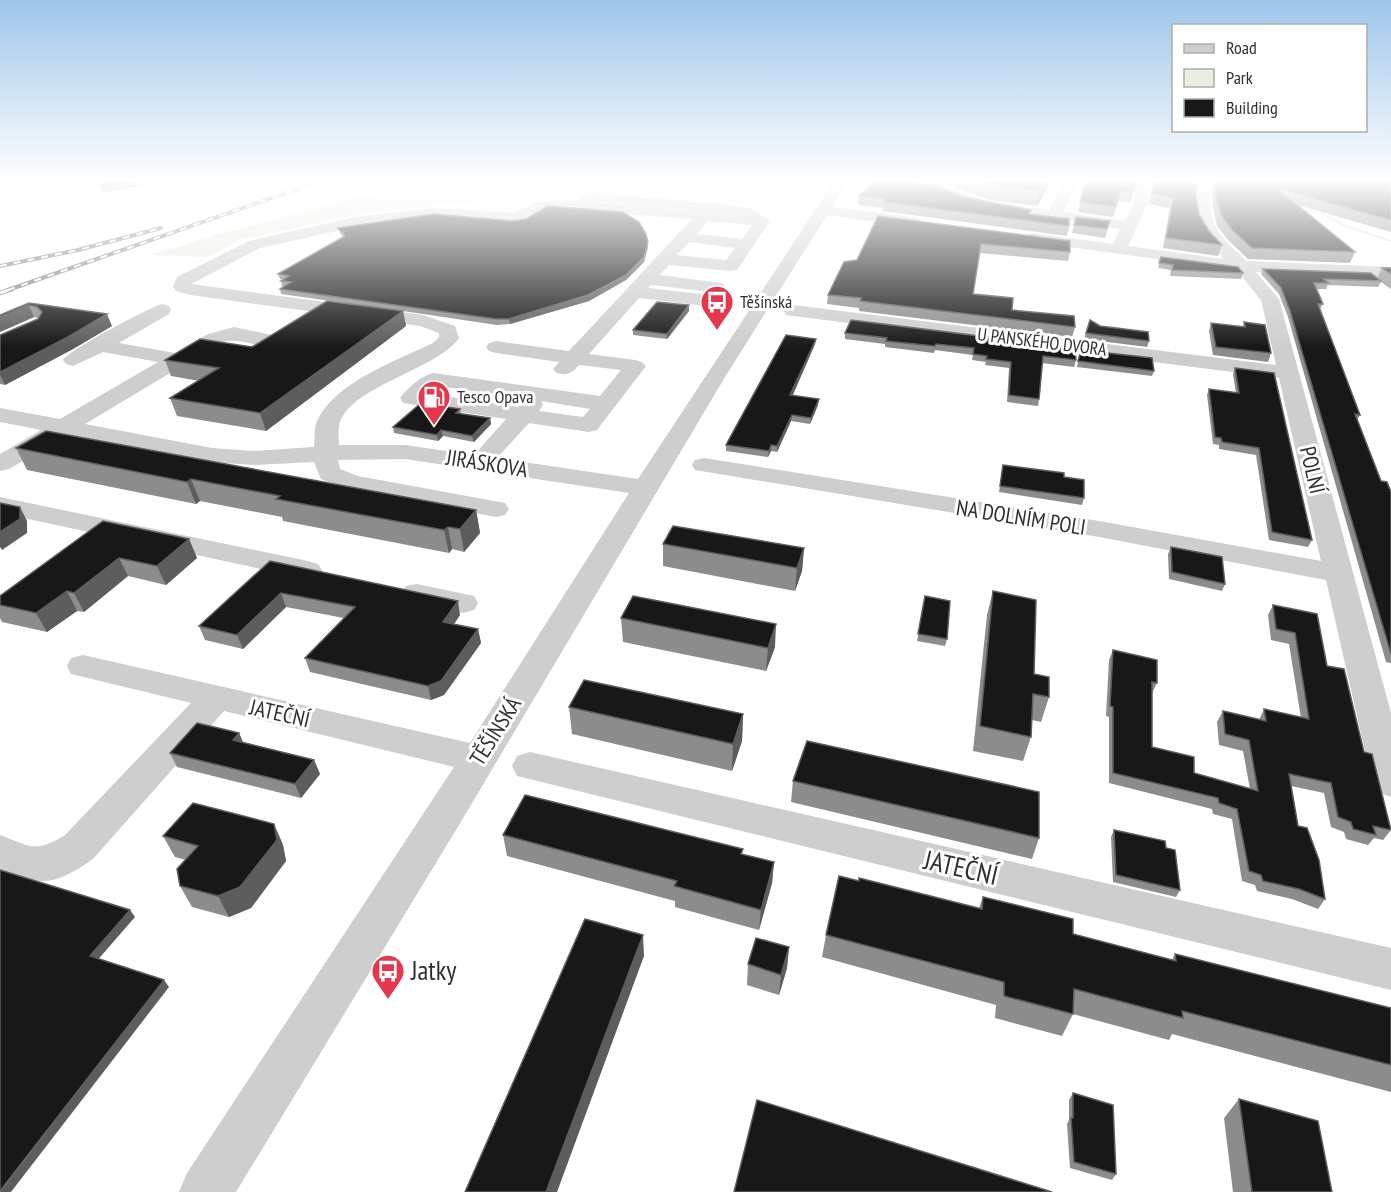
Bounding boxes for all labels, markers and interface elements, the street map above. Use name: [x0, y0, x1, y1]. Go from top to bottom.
legend: [1172, 24, 1367, 132]
text: Road: [1226, 36, 1257, 59]
text: Park: [1226, 66, 1253, 89]
text: Building: [1226, 96, 1278, 119]
bus stop icon: Těšínská: [699, 284, 735, 331]
place label: Těšínská: [740, 290, 792, 313]
street label: U PANSKÉHO DVORA: [976, 322, 1108, 361]
fuel station icon: Tesco Opava: [416, 379, 452, 426]
place label: Tesco Opava: [457, 385, 534, 408]
street label: JIRÁSKOVA: [443, 443, 530, 483]
street label: POLNÍ: [1294, 444, 1332, 497]
street label: NA DOLNÍM POLI: [954, 493, 1088, 541]
street label: TĚŠÍNSKÁ: [463, 691, 527, 771]
street label: JATEČNÍ: [246, 692, 314, 734]
street label: JATEČNÍ: [920, 842, 1002, 892]
bus stop icon: Jatky: [370, 953, 406, 1000]
place label: Jatky: [410, 953, 457, 987]

